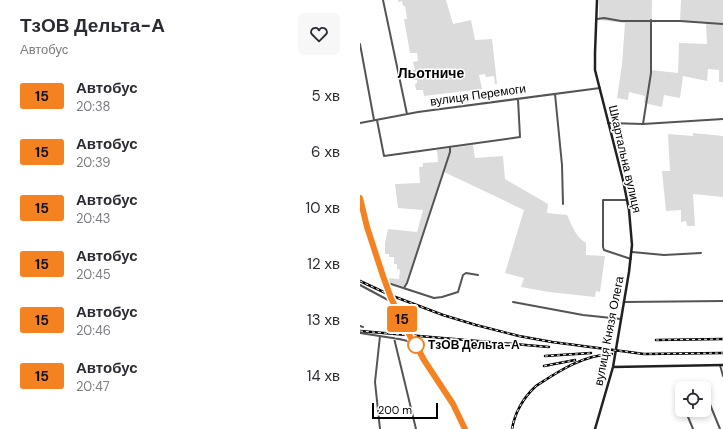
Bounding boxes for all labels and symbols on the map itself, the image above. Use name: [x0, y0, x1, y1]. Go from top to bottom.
district label: Льотниче: [398, 64, 464, 82]
street label: вулиця Перемоги: [429, 80, 527, 110]
street label: Шкартальна вулиця: [605, 103, 645, 215]
street label: вулиця Князя Олега: [591, 275, 628, 387]
line badge: 15: [384, 306, 420, 332]
marker: ТзОВ Дельта-А: [407, 336, 425, 354]
place label: ТзОВ Дельта-А: [428, 337, 520, 353]
scale bar: [372, 401, 438, 420]

